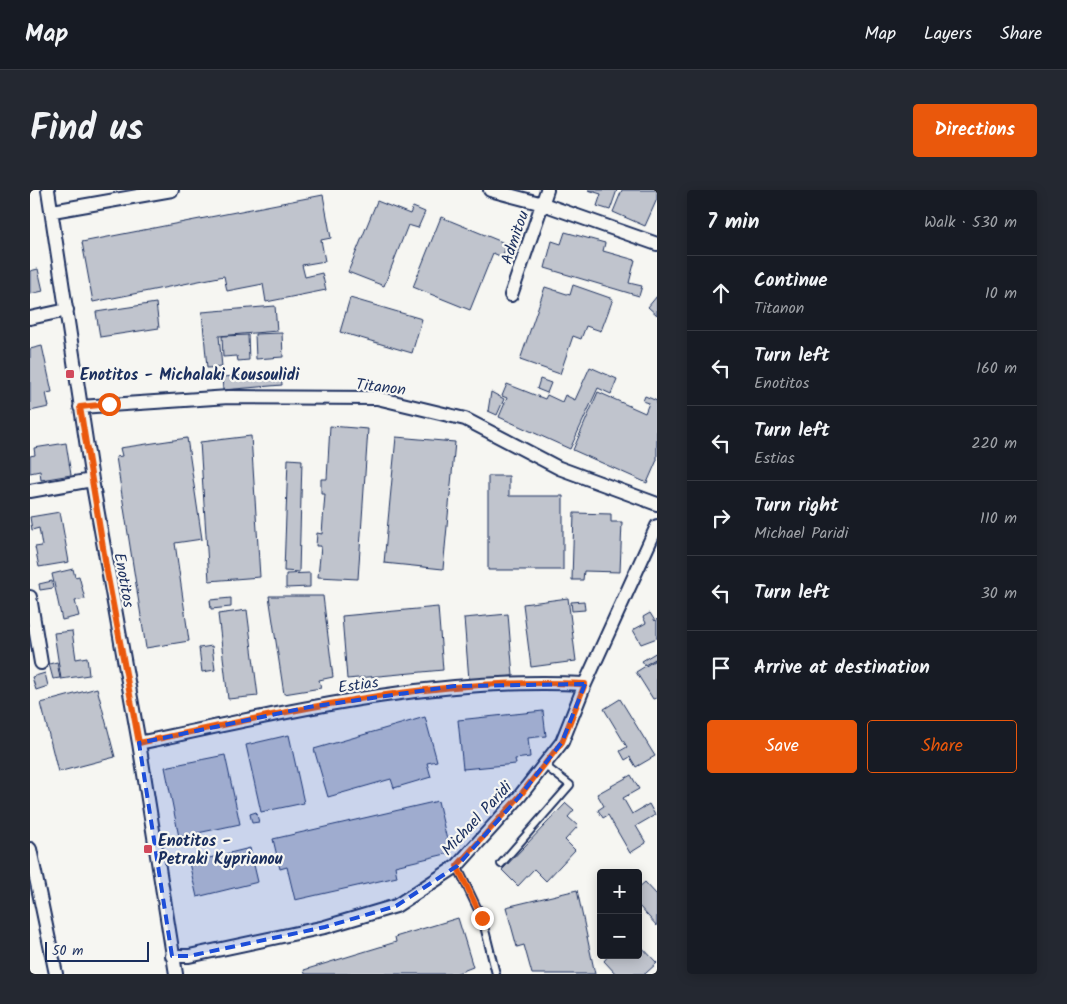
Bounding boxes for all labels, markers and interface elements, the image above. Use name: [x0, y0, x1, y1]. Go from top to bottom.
text: Map: [25, 15, 68, 54]
text: Map: [865, 20, 896, 49]
text: Layers: [924, 20, 972, 49]
text: Share: [1000, 20, 1042, 49]
text: Find us: [30, 102, 143, 158]
button: Directions: [913, 104, 1037, 157]
text: 7 min: [707, 206, 759, 239]
street label: Admitou: [495, 207, 536, 268]
text: Walk · 530 m: [924, 210, 1017, 235]
text: Continue: [754, 266, 827, 296]
icon: ahead: [707, 279, 735, 307]
text: 10 m: [985, 281, 1017, 306]
text: Titanon: [754, 296, 804, 321]
text: Turn left: [754, 341, 829, 371]
icon: left: [707, 354, 735, 382]
text: 160 m: [976, 356, 1017, 381]
place label: Enotitos - Michalaki Kousoulidi: [80, 363, 300, 388]
marker: Enotitos - Michalaki Kousoulidi: [64, 368, 76, 380]
text: Enotitos: [754, 371, 809, 396]
street label: Titanon: [354, 372, 407, 403]
route start: [98, 393, 121, 416]
text: Turn left: [754, 416, 829, 446]
icon: left: [707, 429, 735, 457]
text: 220 m: [971, 431, 1017, 456]
text: Estias: [754, 446, 795, 471]
text: Turn right: [754, 491, 839, 521]
icon: right: [707, 504, 735, 532]
text: 110 m: [980, 506, 1017, 531]
text: Michael Paridi: [754, 521, 848, 546]
street label: Enotitos: [106, 551, 141, 610]
text: Turn left: [754, 578, 829, 608]
icon: left: [707, 579, 735, 607]
text: 30 m: [981, 581, 1017, 606]
text: Arrive at destination: [754, 653, 930, 683]
icon: arrive: [707, 654, 735, 682]
street label: Estias: [336, 670, 380, 701]
button: Save: [707, 720, 857, 773]
button: Share: [867, 720, 1017, 773]
street label: Michael Paridi: [436, 775, 519, 862]
place label: Enotitos - Petraki Kyprianou: [158, 829, 283, 872]
marker: Enotitos - Petraki Kyprianou: [142, 843, 154, 855]
map controls: [597, 869, 642, 959]
button: +: [597, 869, 642, 914]
route end: [471, 907, 494, 930]
button: −: [597, 914, 642, 959]
scale bar: [45, 939, 149, 962]
text: 50 m: [52, 940, 83, 962]

